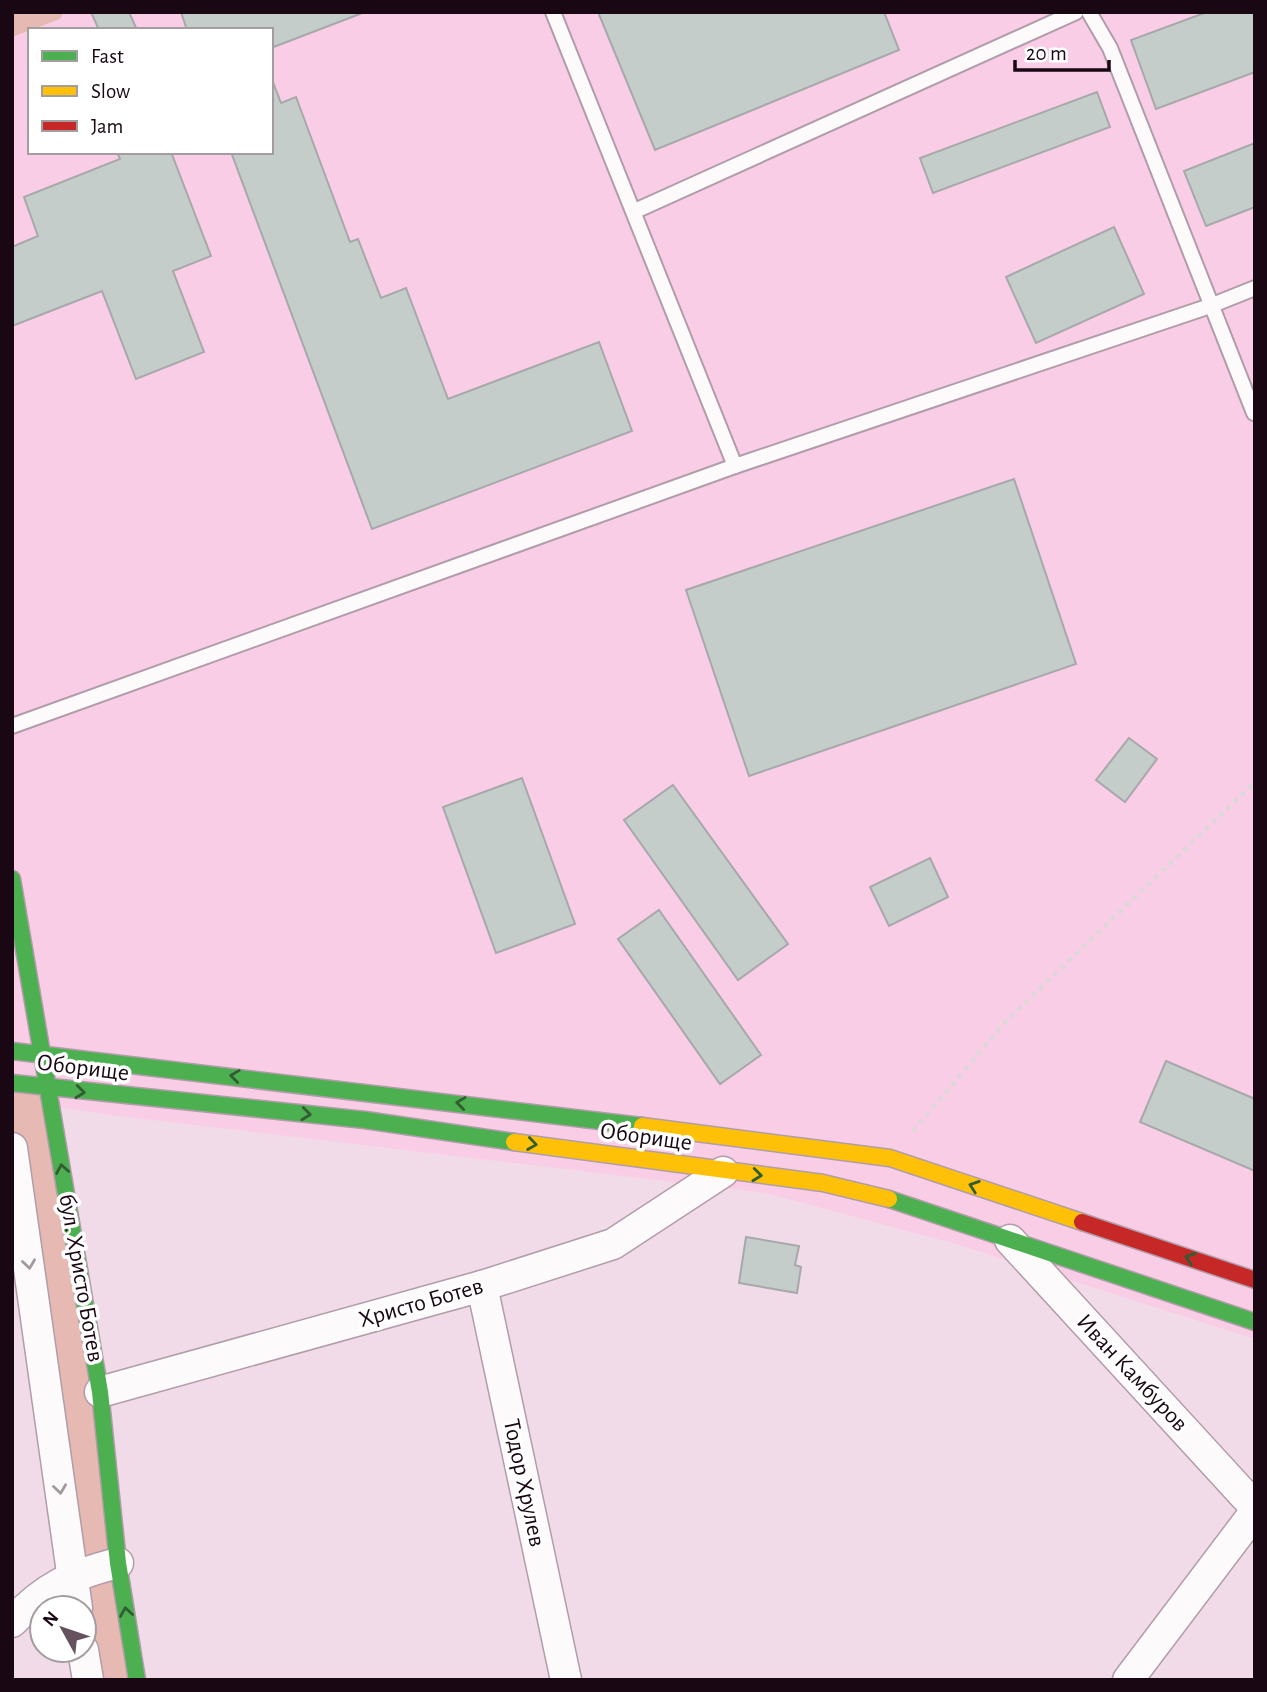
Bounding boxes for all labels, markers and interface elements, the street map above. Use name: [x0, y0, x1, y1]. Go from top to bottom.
legend: [28, 28, 273, 154]
scale bar: [1015, 28, 1110, 72]
text: 20 m: [1026, 43, 1067, 64]
text: Fast: [91, 46, 124, 67]
text: Slow: [91, 81, 130, 102]
text: Jam: [91, 116, 123, 137]
street label: Оборище: [35, 1050, 131, 1086]
one-way arrow: [229, 1069, 241, 1084]
one-way arrow: [74, 1084, 86, 1099]
one-way arrow: [455, 1095, 467, 1110]
one-way arrow: [300, 1107, 312, 1122]
street label: Оборище: [598, 1119, 694, 1155]
one-way arrow: [526, 1136, 538, 1151]
one-way arrow: [55, 1163, 70, 1175]
one-way arrow: [751, 1168, 763, 1183]
one-way arrow: [969, 1180, 981, 1194]
street label: бул. Христо Ботев: [54, 1192, 108, 1364]
one-way arrow: [1184, 1252, 1196, 1267]
one-way arrow: [21, 1258, 36, 1270]
street label: Христо Ботев: [356, 1274, 486, 1332]
street label: Иван Камбуров: [1072, 1310, 1192, 1436]
street label: Тодор Хрулев: [499, 1417, 549, 1549]
one-way arrow: [53, 1483, 68, 1495]
north arrow: [28, 1594, 98, 1664]
one-way arrow: [119, 1606, 134, 1618]
text: N: [40, 1608, 63, 1630]

